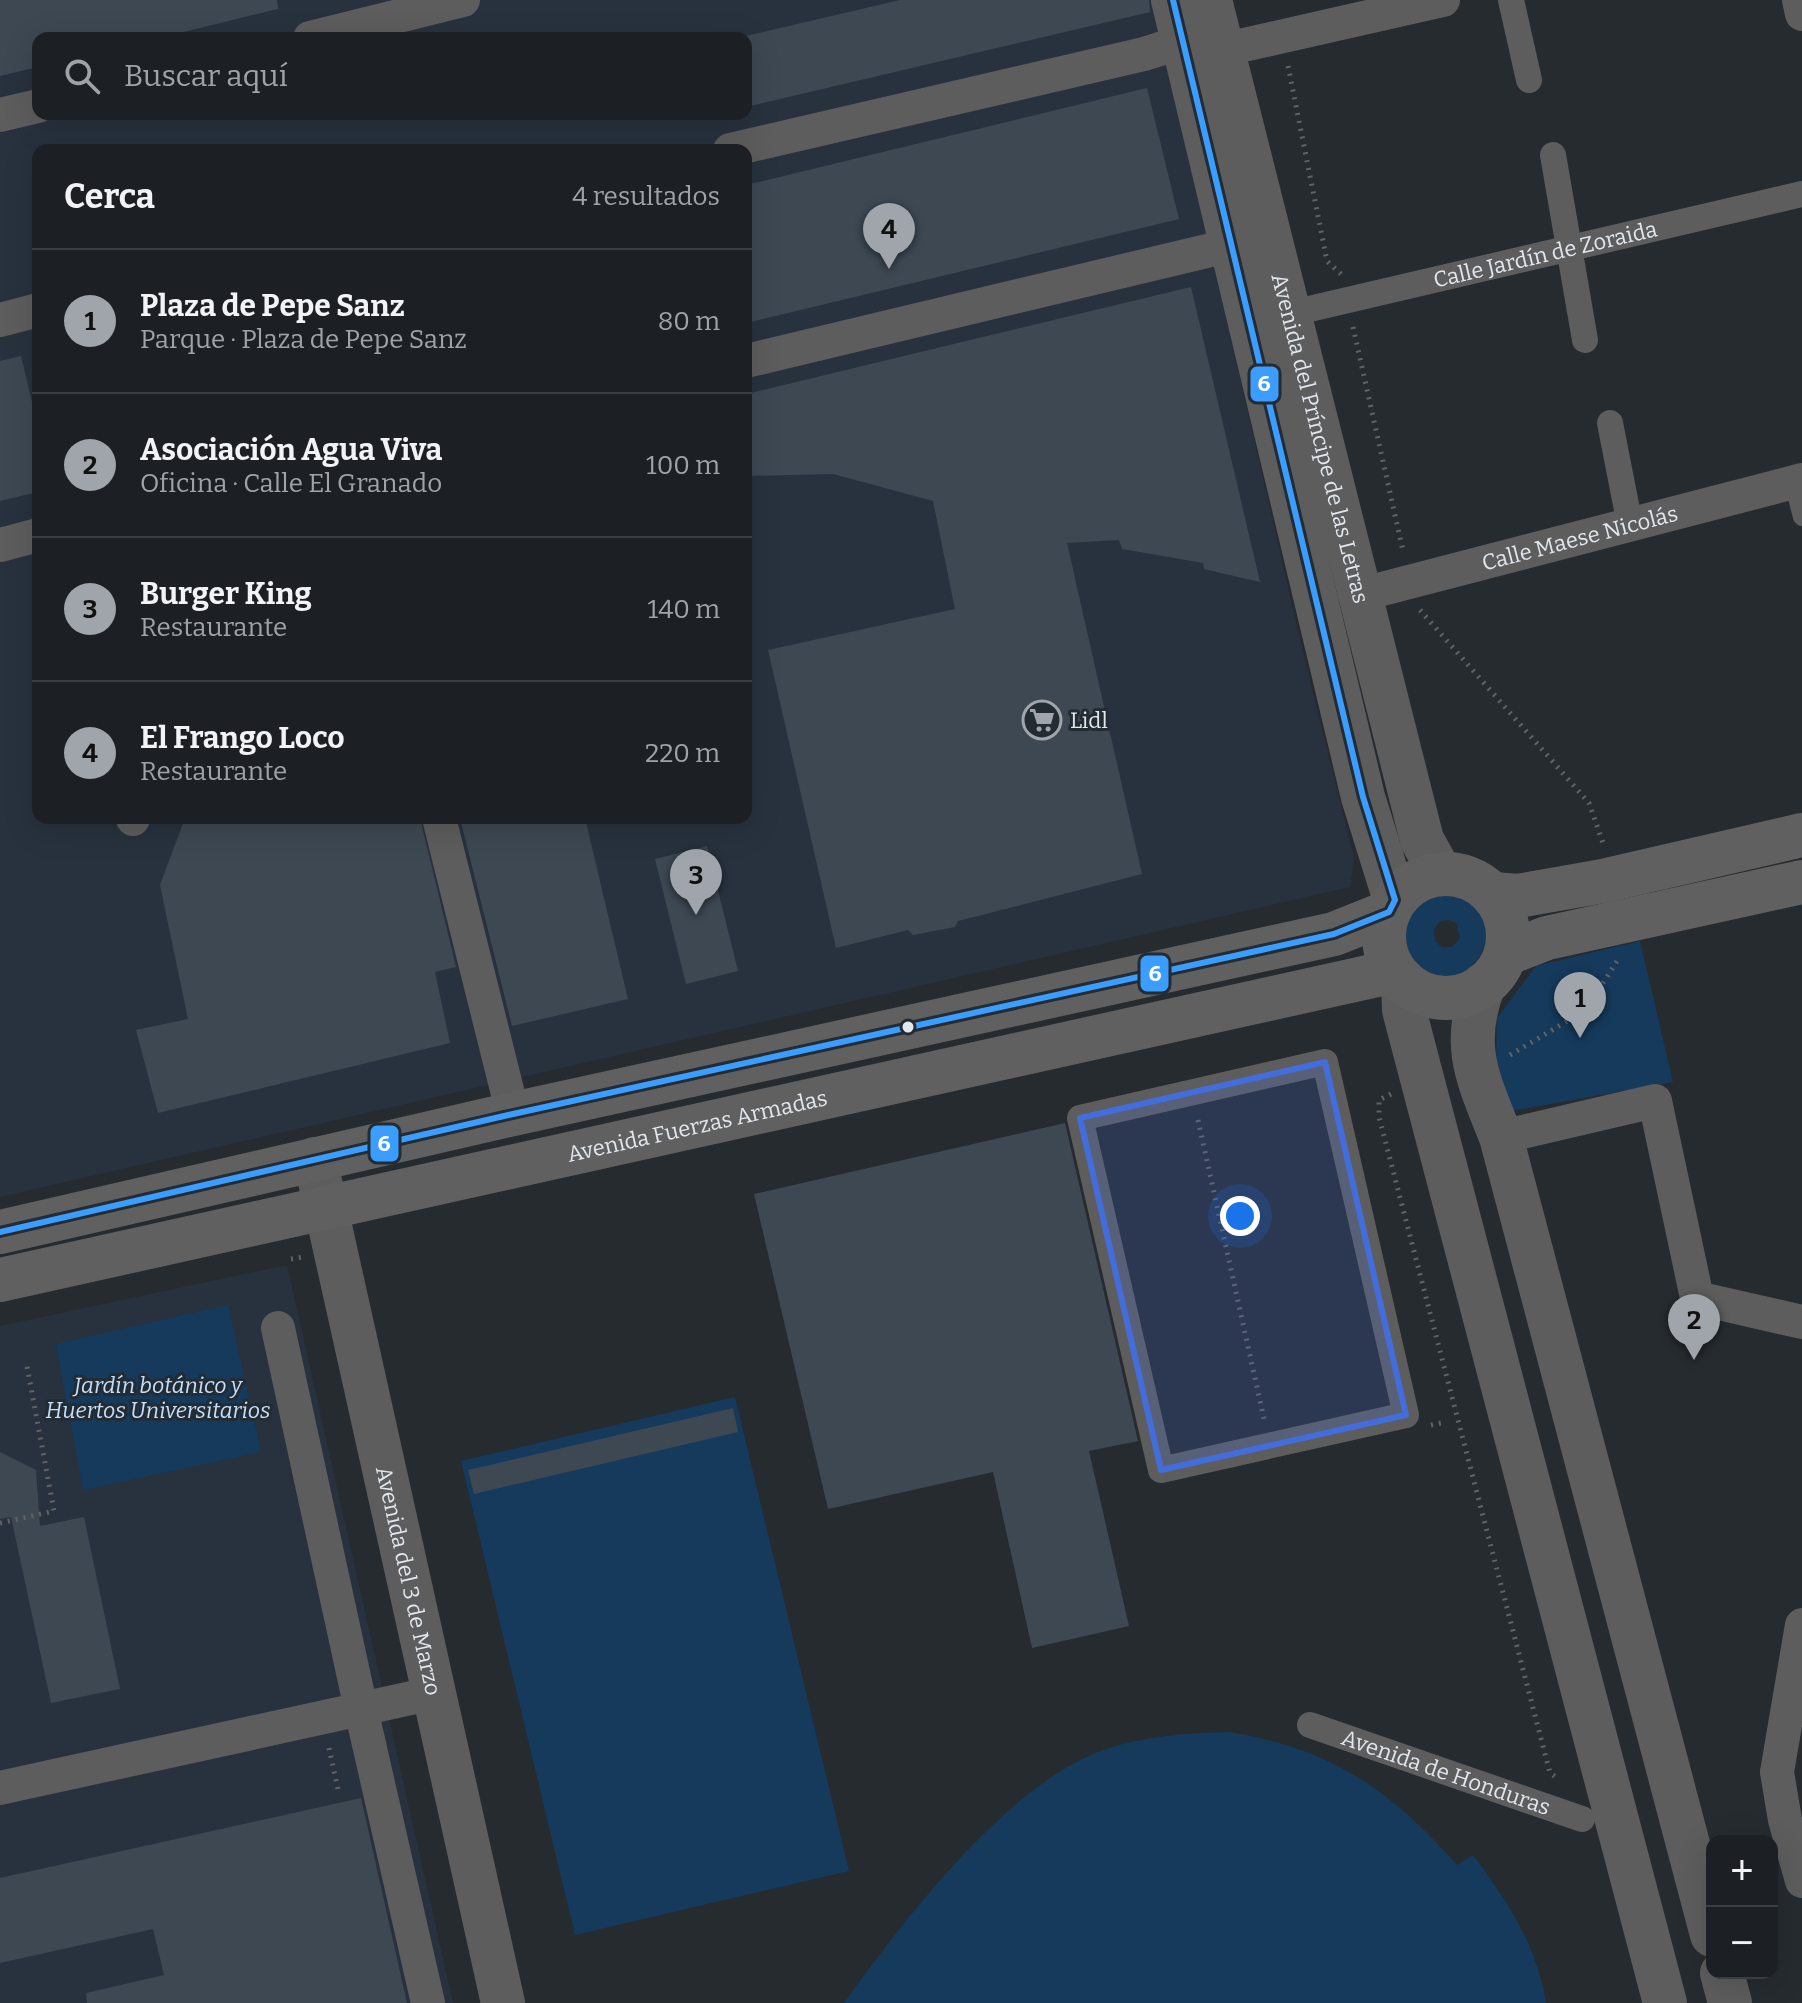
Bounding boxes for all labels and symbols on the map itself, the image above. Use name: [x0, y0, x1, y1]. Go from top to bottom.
pin: 4: [863, 203, 915, 269]
street label: Calle Jardín de Zoraida: [1431, 215, 1660, 293]
street label: Avenida del Príncipe de las Letras: [1266, 270, 1375, 606]
line badge: 6: [1249, 365, 1280, 403]
text: 6: [1257, 370, 1271, 397]
street label: Calle Maese Nicolás: [1479, 499, 1681, 576]
supermarket icon: Lidl: [1021, 699, 1063, 741]
place label: Lidl: [1070, 707, 1108, 734]
pin: 3: [670, 849, 722, 915]
line badge: 6: [1139, 954, 1170, 993]
text: 6: [1148, 960, 1162, 987]
pin: 1: [1554, 972, 1606, 1038]
unlabelled marker: [900, 1019, 916, 1035]
street label: Avenida Fuerzas Armadas: [565, 1084, 830, 1167]
line badge: 6: [369, 1124, 400, 1163]
text: 6: [377, 1130, 391, 1157]
your location: [1220, 1196, 1260, 1236]
pin: 2: [1668, 1294, 1720, 1360]
park label: Jardín botánico y Huertos Universitarios: [45, 1372, 271, 1424]
street label: Avenida del 3 de Marzo: [370, 1463, 448, 1698]
street label: Avenida de Honduras: [1338, 1724, 1554, 1821]

